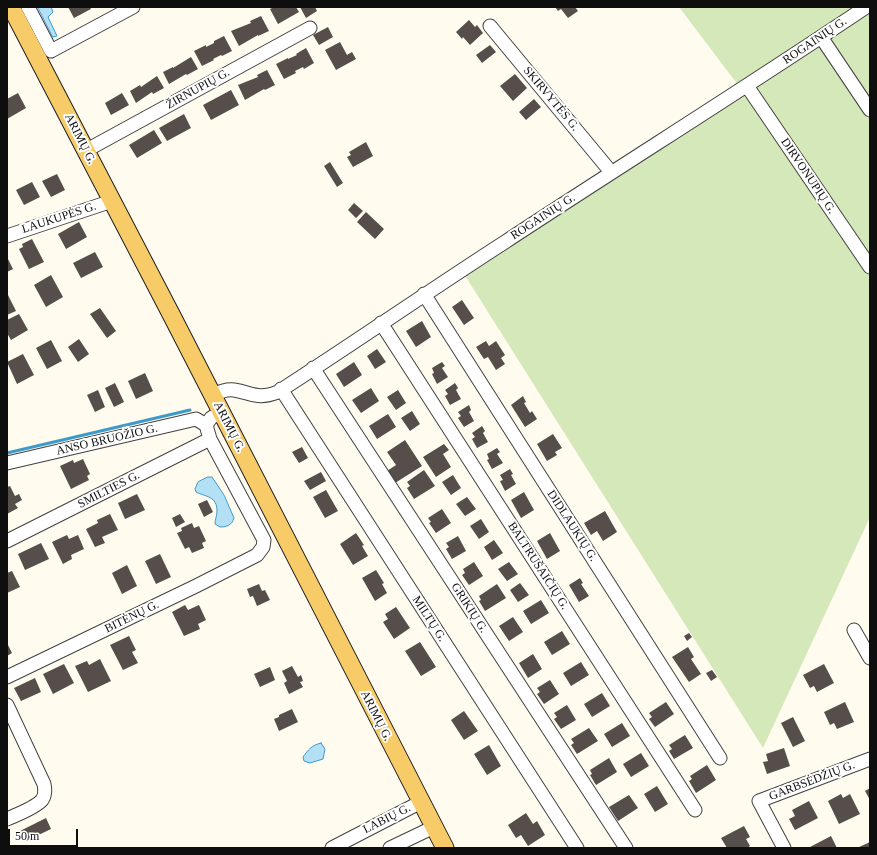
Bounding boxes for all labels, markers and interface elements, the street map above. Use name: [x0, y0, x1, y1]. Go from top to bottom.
street label: ROGAINIŲ G.: [780, 14, 850, 68]
street label: SKIRVYTĖS G.: [520, 64, 582, 134]
street label: ŽIRNUPIŲ G.: [164, 66, 232, 112]
street label: ARIMŲ G.: [61, 111, 99, 167]
street label: DIRVONUPIŲ G.: [777, 135, 839, 217]
street label: ROGAINIŲ G.: [508, 191, 578, 243]
street label: LAUKUPĖS G.: [20, 199, 98, 237]
street label: ARIMŲ G.: [210, 399, 248, 455]
street label: ANSO BRUOŽIO G.: [55, 421, 159, 459]
street label: SMILTIES G.: [76, 468, 142, 512]
street label: DIDLAUKIŲ G.: [544, 488, 600, 564]
street label: BALTRUŠAIČIŲ G.: [504, 519, 572, 613]
street label: GRIKIŲ G.: [448, 580, 490, 636]
street label: MILTŲ G.: [409, 593, 449, 645]
street label: BITĖNŲ G.: [102, 598, 162, 636]
street label: ARIMŲ G.: [357, 688, 395, 744]
street label: GARBSĖDŽIŲ G.: [767, 758, 857, 804]
street label: LABIŲ G.: [361, 801, 413, 837]
scale bar: [10, 821, 80, 847]
text: 50 m: [15, 829, 39, 843]

